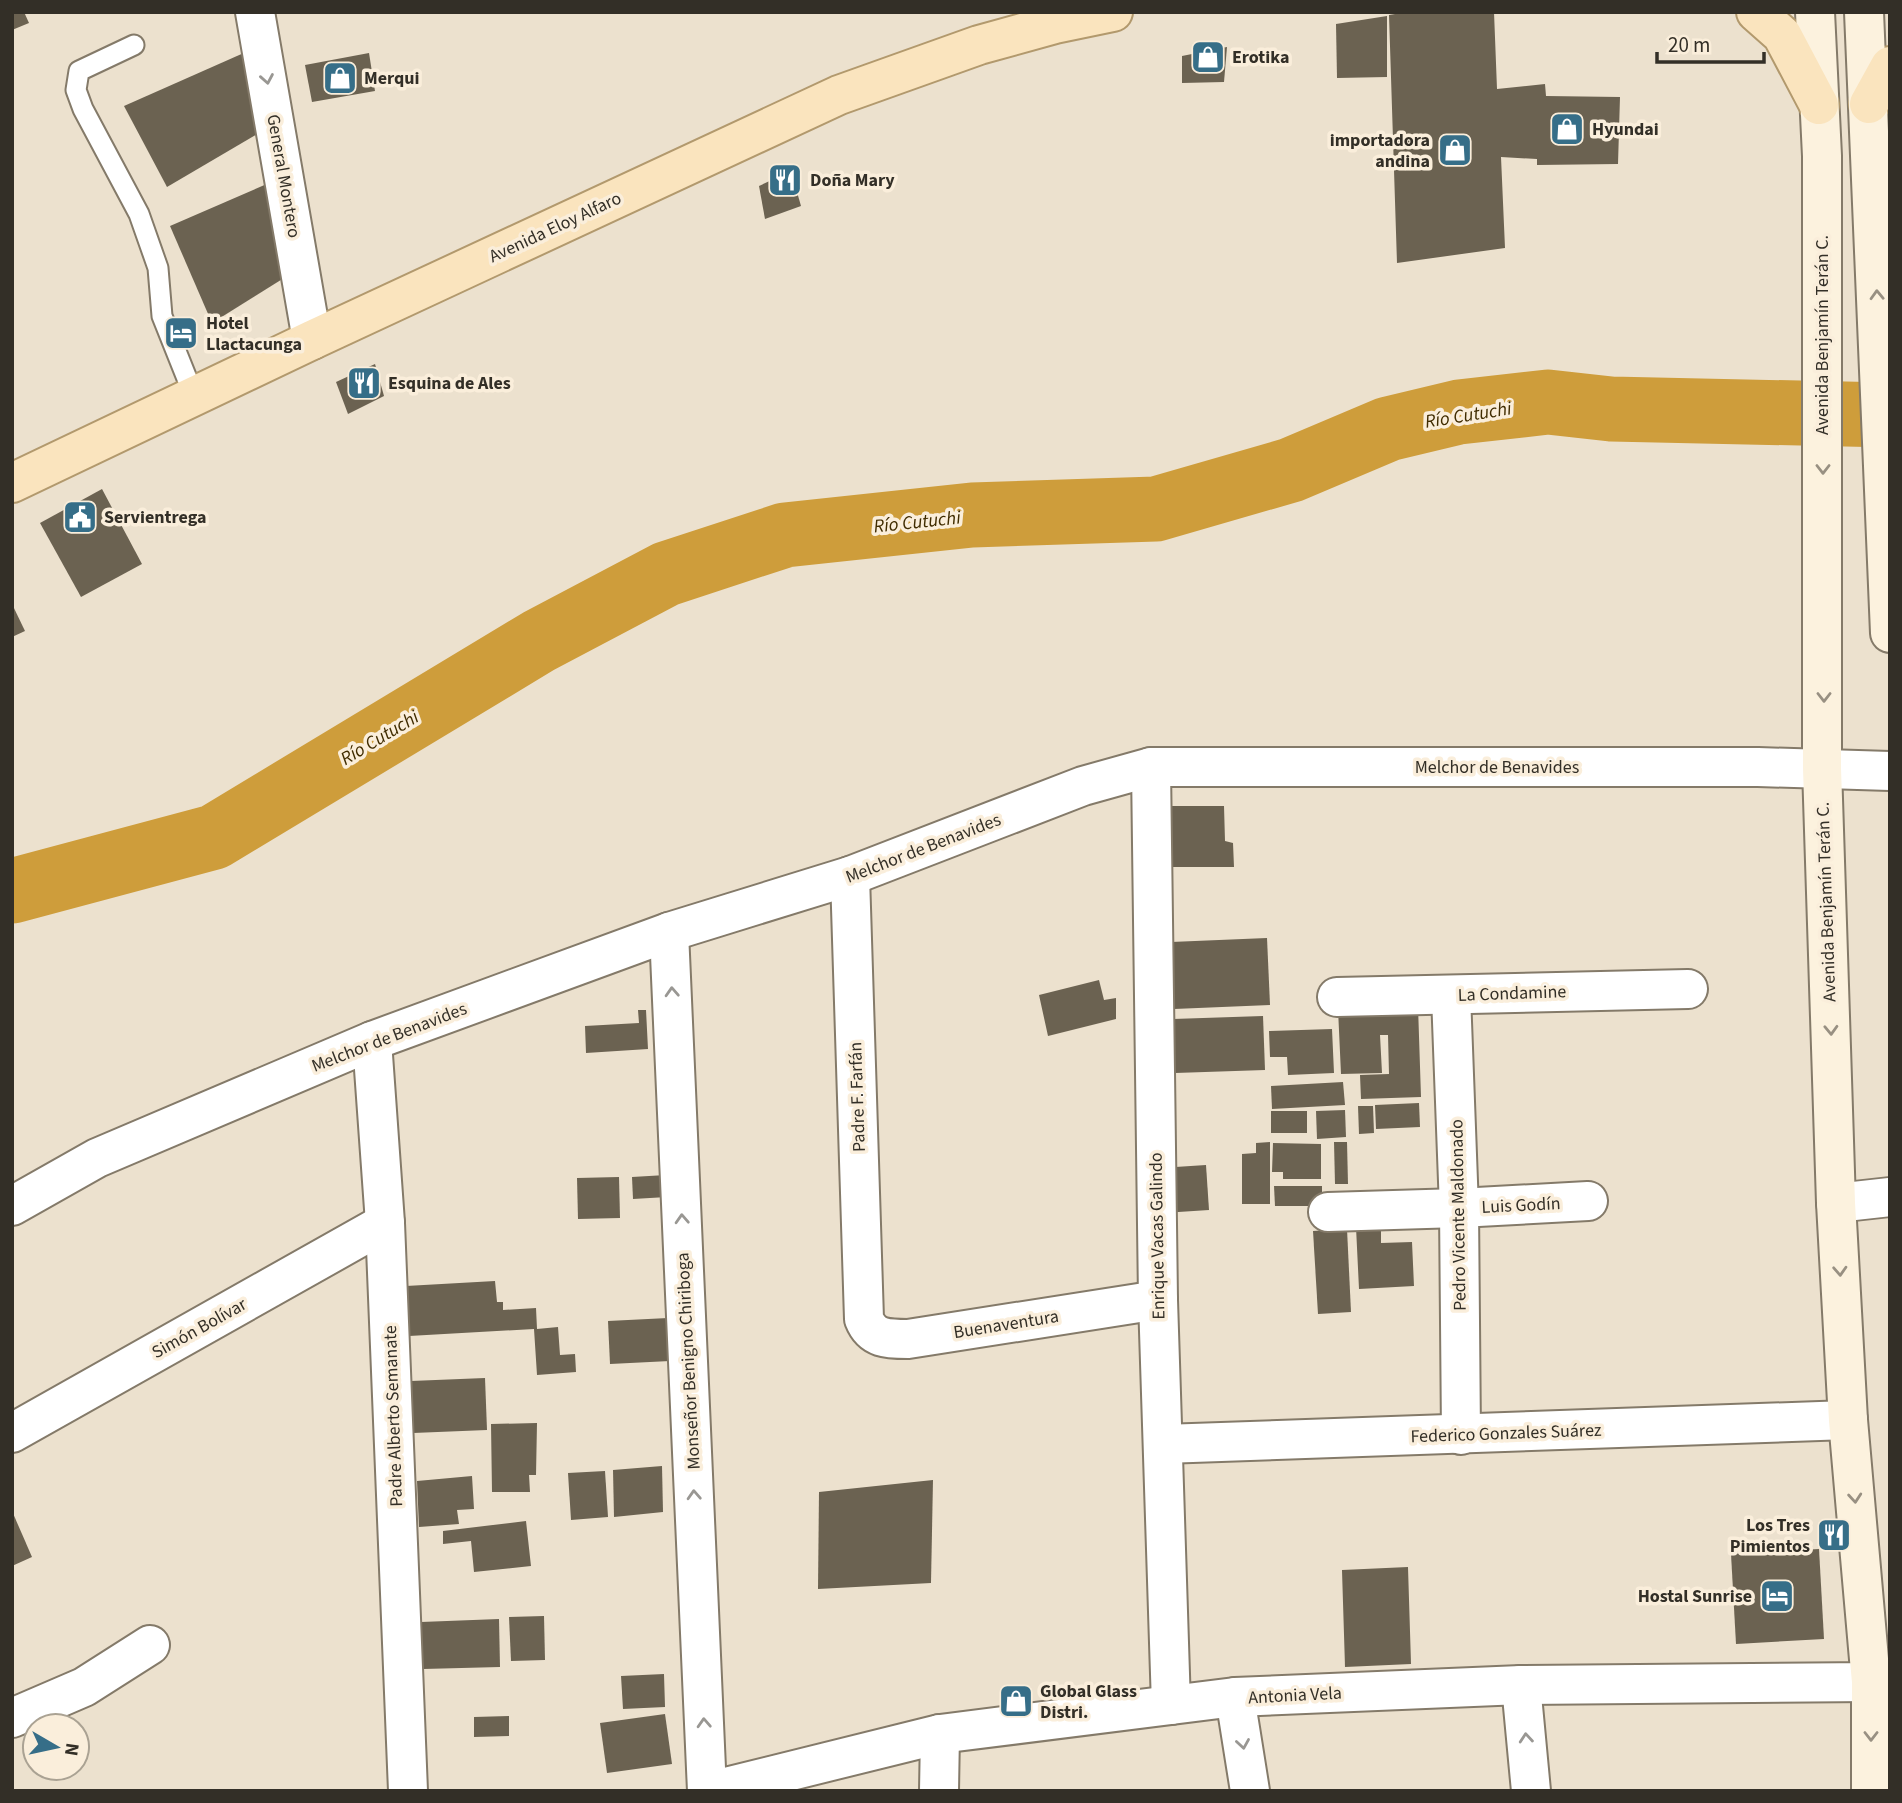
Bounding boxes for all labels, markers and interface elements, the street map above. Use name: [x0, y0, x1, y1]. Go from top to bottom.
scale bar: [1657, 21, 1764, 65]
text: 20 m: [1668, 30, 1710, 60]
shop icon: Erotika: [1189, 38, 1227, 76]
place label: Erotika: [1232, 45, 1289, 70]
shop icon: Merqui: [321, 59, 359, 97]
place label: Merqui: [364, 66, 420, 91]
one-way arrow: [259, 74, 274, 85]
shop icon: Hyundai: [1548, 110, 1586, 148]
street label: General Montero: [260, 112, 307, 240]
place label: Hyundai: [1592, 117, 1659, 142]
place label: importadora andina: [1330, 128, 1430, 174]
shop icon: importadora andina: [1436, 131, 1474, 169]
restaurant icon: Doña Mary: [766, 161, 804, 199]
place label: Doña Mary: [810, 168, 895, 193]
street label: Avenida Eloy Alfaro: [485, 186, 626, 269]
street label: Avenida Benjamín Terán C.: [1810, 235, 1835, 435]
one-way arrow: [1869, 290, 1884, 301]
place label: Hotel Llactacunga: [206, 311, 302, 357]
hotel icon: Hotel Llactacunga: [162, 314, 200, 352]
restaurant icon: Esquina de Ales: [345, 364, 383, 402]
place label: Esquina de Ales: [388, 371, 511, 396]
water label: Río Cutuchi: [1423, 395, 1514, 436]
one-way arrow: [1815, 464, 1831, 475]
public building icon: Servientrega: [61, 498, 99, 536]
water label: Río Cutuchi: [872, 504, 963, 540]
place label: Servientrega: [104, 505, 206, 530]
one-way arrow: [1816, 692, 1832, 702]
water label: Río Cutuchi: [335, 704, 425, 772]
street label: Melchor de Benavides: [1415, 755, 1579, 780]
street label: Avenida Benjamín Terán C.: [1811, 802, 1842, 1002]
street label: Melchor de Benavides: [842, 807, 1004, 890]
street label: La Condamine: [1457, 979, 1567, 1008]
one-way arrow: [664, 986, 679, 997]
street label: Melchor de Benavides: [308, 996, 470, 1079]
one-way arrow: [1823, 1025, 1838, 1036]
street label: Padre F. Farfán: [843, 1041, 872, 1152]
street label: Pedro Vicente Maldonado: [1444, 1119, 1473, 1311]
street label: Enrique Vacas Galindo: [1144, 1152, 1171, 1320]
street label: Luis Godín: [1481, 1191, 1561, 1220]
one-way arrow: [674, 1213, 689, 1224]
street label: Monseñor Benigno Chiriboga: [670, 1252, 707, 1470]
one-way arrow: [1832, 1266, 1847, 1277]
street label: Simón Bolívar: [147, 1292, 252, 1365]
street label: Buenaventura: [952, 1304, 1060, 1345]
street label: Padre Alberto Semanate: [378, 1325, 409, 1507]
street label: Federico Gonzales Suárez: [1410, 1418, 1602, 1449]
one-way arrow: [686, 1490, 701, 1501]
one-way arrow: [1847, 1493, 1862, 1504]
place label: Los Tres Pimientos: [1730, 1513, 1810, 1559]
restaurant icon: Los Tres Pimientos: [1815, 1516, 1853, 1554]
hotel icon: Hostal Sunrise: [1758, 1577, 1796, 1615]
place label: Hostal Sunrise: [1638, 1584, 1752, 1609]
place label: Global Glass Distri.: [1040, 1679, 1137, 1725]
street label: Antonia Vela: [1248, 1681, 1342, 1710]
shop icon: Global Glass Distri.: [997, 1682, 1035, 1720]
north arrow: [21, 1712, 91, 1782]
one-way arrow: [696, 1717, 711, 1728]
one-way arrow: [1518, 1732, 1533, 1744]
one-way arrow: [1863, 1732, 1879, 1742]
one-way arrow: [1235, 1738, 1250, 1750]
text: N: [57, 1741, 86, 1758]

